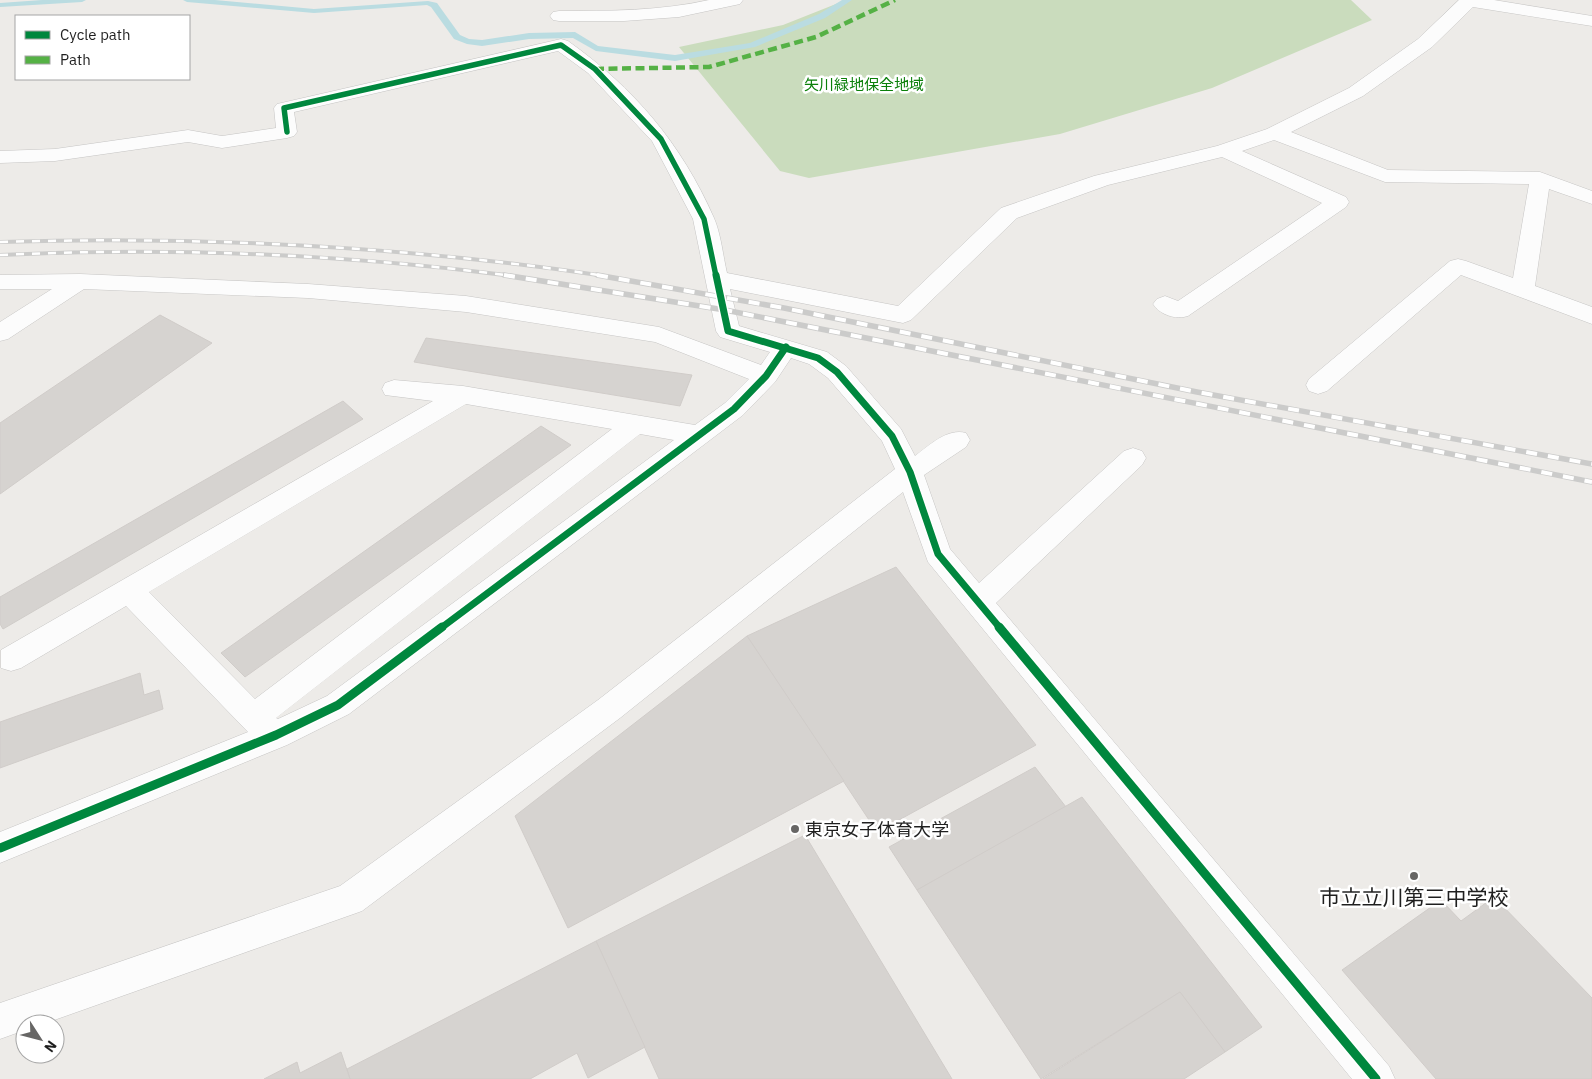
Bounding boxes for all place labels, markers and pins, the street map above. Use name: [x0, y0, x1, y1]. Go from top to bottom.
place label: 東京女子体育大学: [805, 818, 949, 841]
marker: 東京女子体育大学: [789, 823, 801, 835]
marker: 市立立川第三中学校: [1408, 870, 1420, 882]
place label: 市立立川第三中学校: [1320, 883, 1509, 911]

